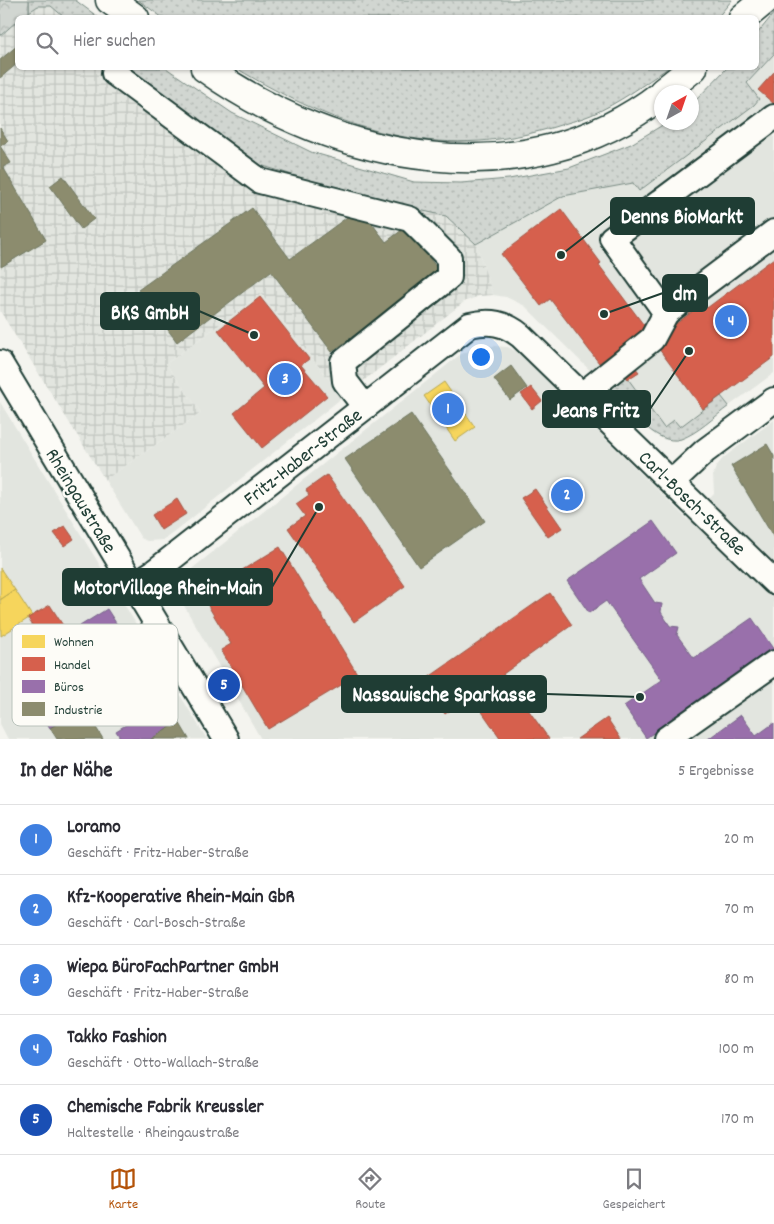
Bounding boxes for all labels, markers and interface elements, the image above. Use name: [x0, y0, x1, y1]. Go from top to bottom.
search box: [15, 15, 759, 70]
icon: search: [33, 29, 61, 57]
text: Hier suchen: [73, 29, 156, 56]
north arrow: [654, 85, 699, 130]
callout: Denns BioMarkt: [611, 198, 754, 234]
text: Denns BioMarkt: [621, 204, 744, 234]
callout: dm: [663, 275, 707, 311]
text: dm: [673, 281, 697, 311]
callout: BKS GmbH: [101, 293, 199, 329]
text: BKS GmbH: [111, 300, 189, 330]
pin: 4: [715, 302, 747, 340]
your location: [468, 344, 494, 370]
pin: 3: [269, 360, 301, 398]
pin: 1: [432, 390, 464, 428]
callout: Jeans Fritz: [543, 391, 650, 427]
text: Jeans Fritz: [553, 398, 640, 428]
street label: Fritz-Haber-Straße: [238, 403, 370, 514]
street label: Rheingaustraße: [37, 444, 122, 560]
street label: Carl-Bosch-Straße: [631, 445, 751, 563]
pin: 2: [551, 476, 583, 514]
callout: MotorVillage Rhein-Main: [63, 569, 272, 605]
text: MotorVillage Rhein-Main: [73, 575, 263, 605]
legend: [12, 624, 178, 726]
text: Wohnen: [54, 633, 94, 653]
text: Handel: [54, 656, 91, 676]
pin: 5: [208, 666, 240, 704]
callout: Nassauische Sparkasse: [342, 676, 546, 712]
text: Büros: [54, 678, 84, 698]
text: Nassauische Sparkasse: [352, 682, 536, 712]
text: Industrie: [54, 701, 102, 721]
text: In der Nähe: [20, 757, 112, 787]
text: 5 Ergebnisse: [678, 760, 754, 783]
text: Loramo: [67, 815, 121, 842]
text: 1: [34, 828, 38, 851]
text: 20 m: [724, 828, 754, 851]
text: Geschäft · Fritz-Haber-Straße: [67, 842, 249, 865]
text: Kfz-Kooperative Rhein-Main GbR: [67, 885, 295, 912]
text: 2: [33, 898, 40, 921]
text: 70 m: [724, 898, 754, 921]
text: Geschäft · Carl-Bosch-Straße: [67, 912, 245, 935]
text: Wiepa BüroFachPartner GmbH: [67, 955, 279, 982]
text: 3: [32, 968, 40, 991]
text: 80 m: [724, 968, 754, 991]
text: Geschäft · Fritz-Haber-Straße: [67, 982, 249, 1005]
text: Takko Fashion: [67, 1025, 167, 1052]
text: 4: [33, 1038, 39, 1061]
text: 100 m: [718, 1038, 754, 1061]
text: Geschäft · Otto-Wallach-Straße: [67, 1052, 259, 1075]
text: Chemische Fabrik Kreussler: [67, 1095, 264, 1122]
text: 5: [32, 1108, 40, 1131]
text: 170 m: [721, 1108, 754, 1131]
text: Haltestelle · Rheingaustraße: [67, 1122, 239, 1145]
tab: Karte: [109, 1165, 138, 1215]
tab: Route: [355, 1165, 386, 1215]
tab: Gespeichert: [603, 1165, 665, 1215]

